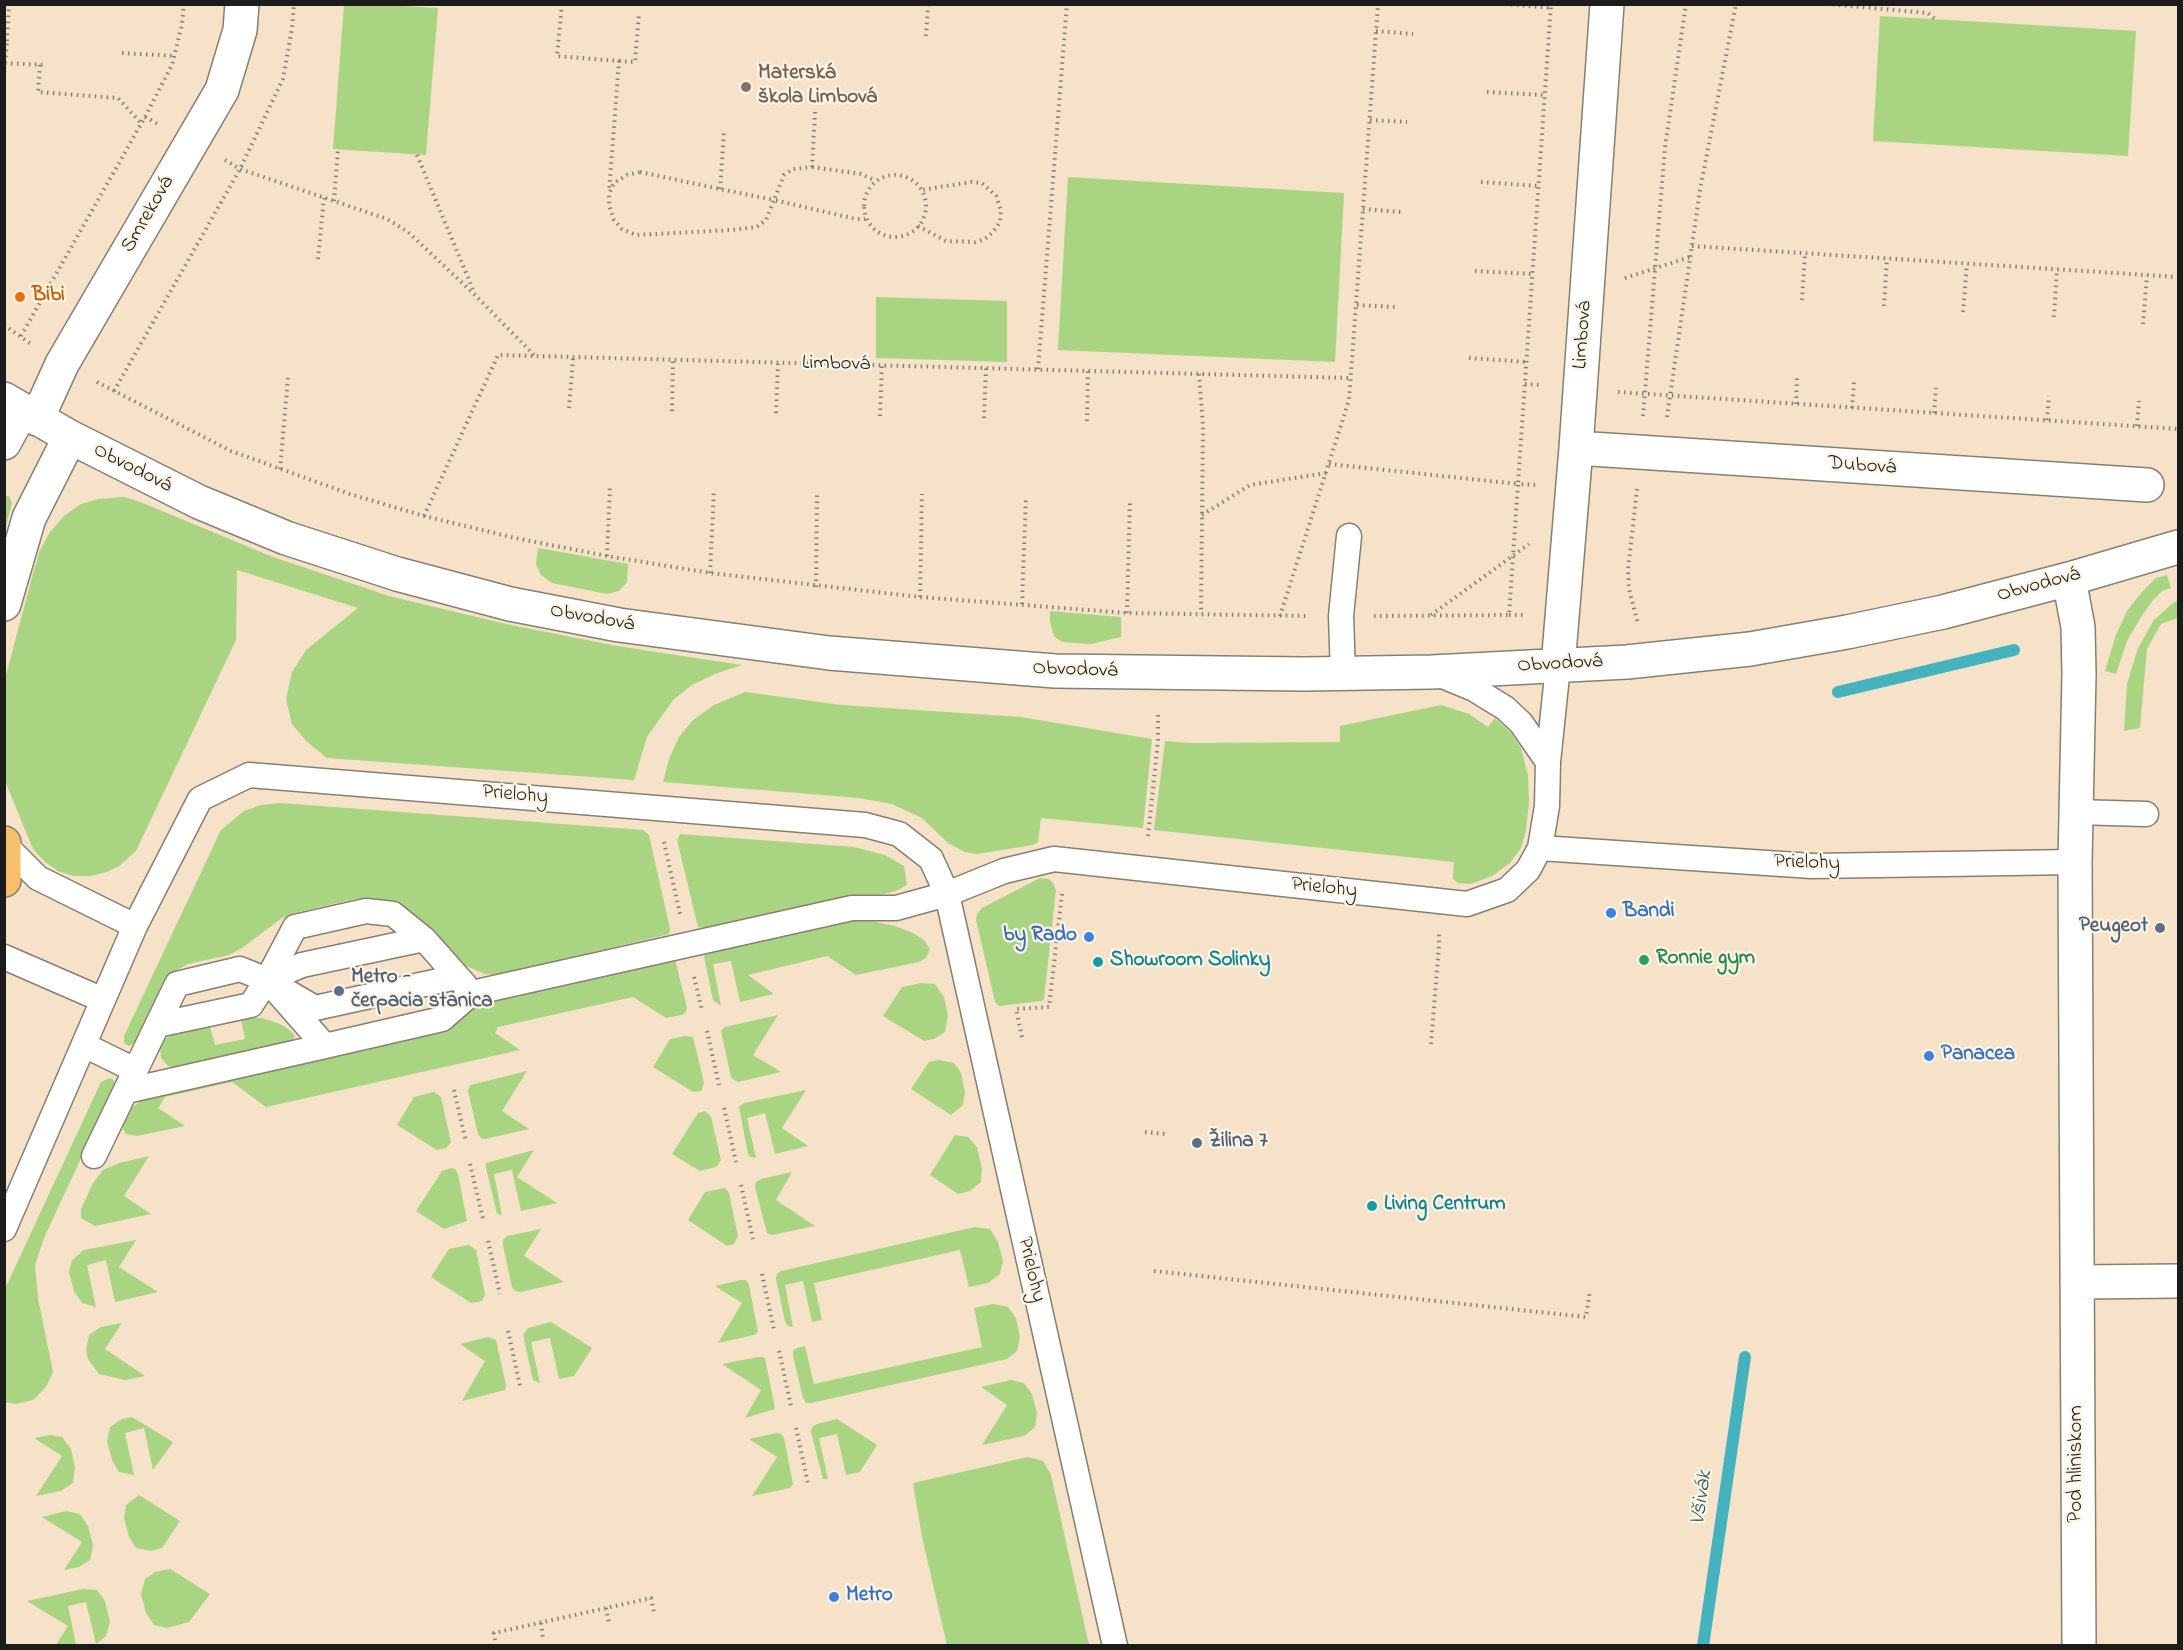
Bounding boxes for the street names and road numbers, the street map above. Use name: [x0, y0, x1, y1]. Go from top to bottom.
street label: Smreková: [117, 172, 181, 258]
street label: Limbová: [1569, 300, 1599, 370]
street label: Limbová: [801, 352, 871, 378]
street label: Obvodová: [88, 438, 176, 500]
street label: Dubová: [1827, 452, 1897, 482]
street label: Obvodová: [1995, 563, 2083, 609]
street label: Obvodová: [548, 599, 636, 639]
street label: Obvodová: [1517, 650, 1603, 680]
street label: Obvodová: [1032, 657, 1118, 685]
street label: Prielohy: [481, 781, 549, 811]
street label: Prielohy: [1774, 850, 1840, 878]
street label: Prielohy: [1290, 873, 1358, 905]
street label: Prielohy: [1010, 1235, 1050, 1305]
street label: Pod hliniskom: [2065, 1405, 2091, 1523]

